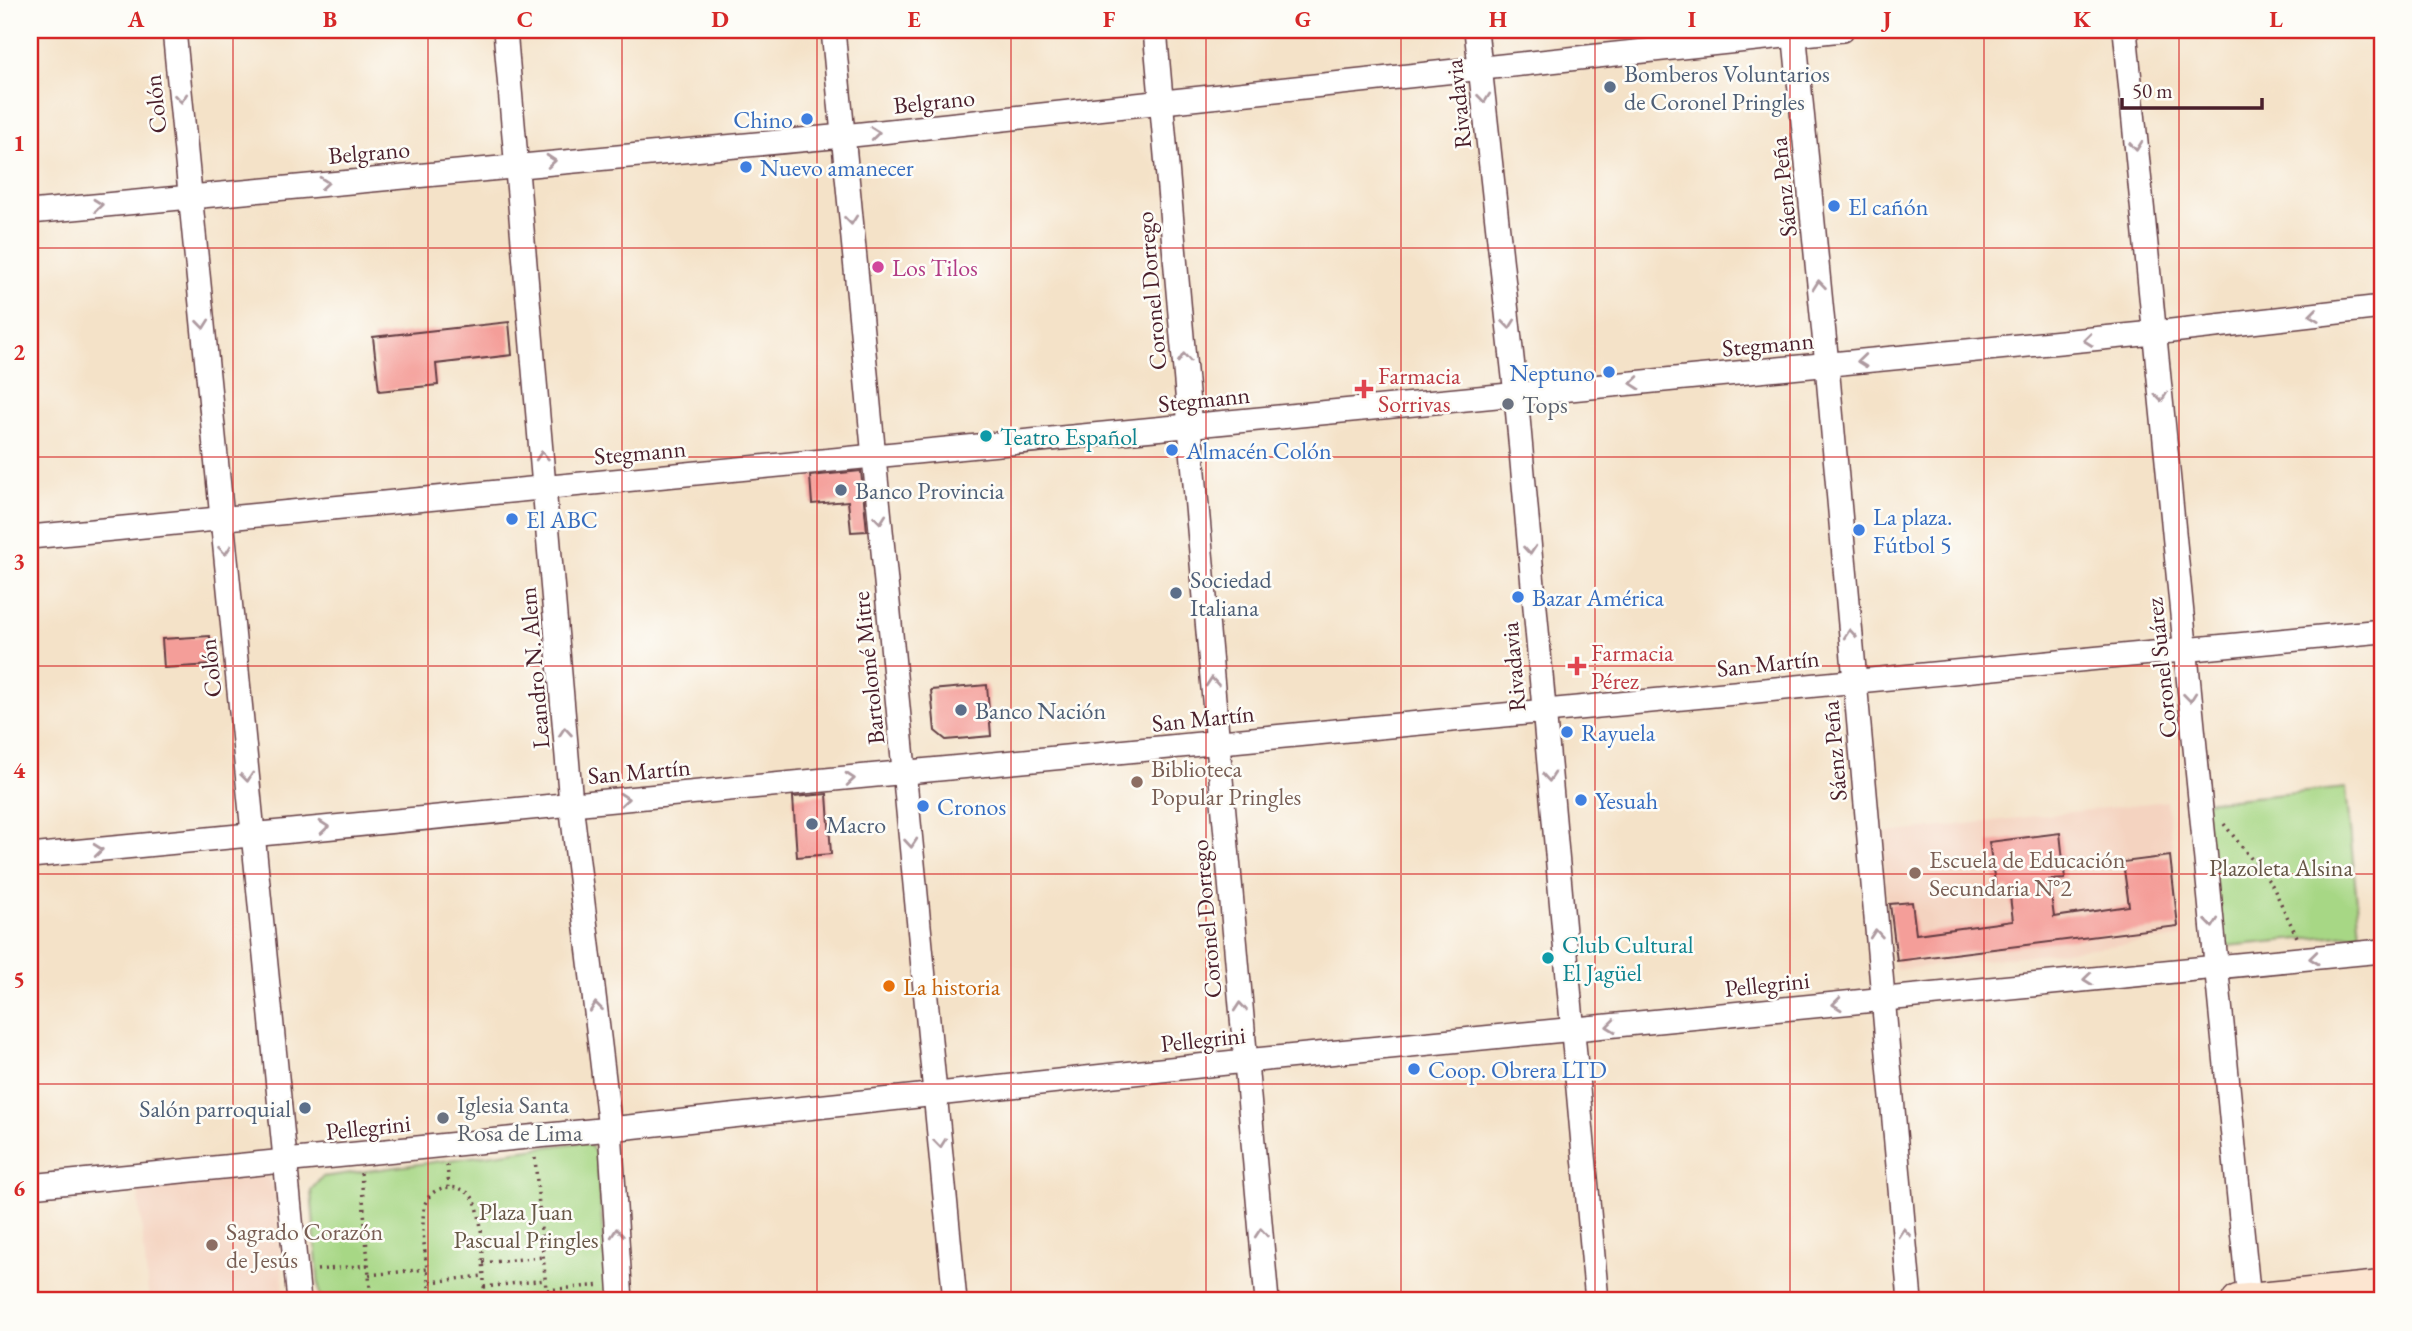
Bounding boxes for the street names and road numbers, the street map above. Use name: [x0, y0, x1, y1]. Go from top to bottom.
street label: Rivadavia: [1438, 57, 1478, 150]
street label: Colón: [136, 73, 173, 135]
street label: Belgrano: [892, 81, 976, 121]
street label: Belgrano: [327, 133, 411, 171]
street label: Sáenz Peña: [1762, 135, 1804, 238]
street label: Coronel Dorrego: [1129, 210, 1173, 372]
street label: Stegmann: [1721, 325, 1816, 363]
street label: Stegmann: [1157, 379, 1252, 419]
street label: Stegmann: [593, 433, 688, 471]
street label: Leandro N. Alem: [511, 586, 557, 750]
street label: Bartolomé Mitre: [845, 590, 891, 746]
street label: Coronel Suárez: [2138, 596, 2184, 740]
street label: Rivadavia: [1494, 620, 1532, 713]
street label: Colón: [191, 637, 228, 699]
street label: San Martín: [1715, 642, 1821, 684]
street label: San Martín: [1150, 697, 1256, 739]
street label: Sáenz Peña: [1814, 699, 1854, 802]
street label: San Martín: [586, 751, 692, 791]
street label: Coronel Dorrego: [1184, 838, 1228, 1000]
street label: Pellegrini: [1723, 964, 1811, 1004]
street label: Pellegrini: [1159, 1019, 1247, 1059]
street label: Pellegrini: [324, 1107, 412, 1147]

